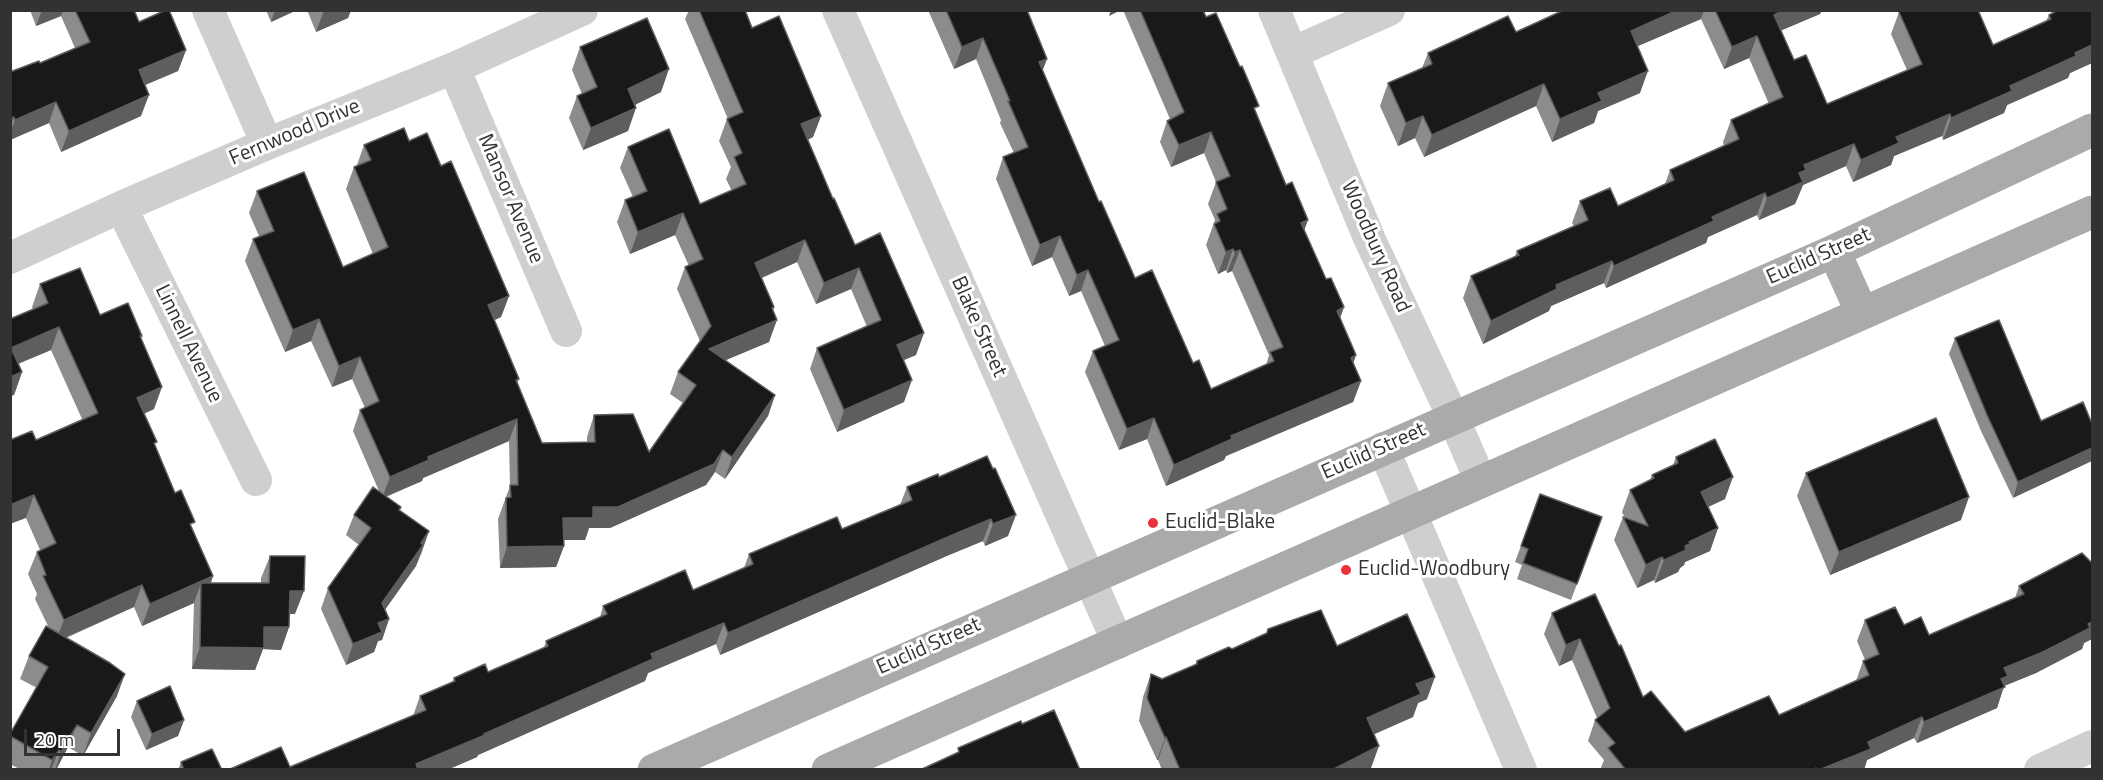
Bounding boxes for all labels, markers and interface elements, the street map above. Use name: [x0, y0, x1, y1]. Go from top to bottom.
street label: Fernwood Drive: [226, 94, 364, 172]
street label: Mansor Avenue: [471, 131, 549, 267]
street label: Woodbury Road: [1335, 177, 1415, 317]
street label: Euclid Street: [1763, 223, 1875, 291]
street label: Blake Street: [945, 273, 1011, 381]
street label: Linnell Avenue: [149, 281, 227, 407]
street label: Euclid Street: [1318, 418, 1430, 486]
place label: Euclid-Blake: [1165, 510, 1275, 536]
marker: Euclid-Blake: [1146, 516, 1160, 530]
place label: Euclid-Woodbury: [1358, 557, 1510, 583]
marker: Euclid-Woodbury: [1339, 563, 1353, 577]
street label: Euclid Street: [873, 613, 985, 681]
scale bar: [27, 717, 123, 755]
text: 20 m: [35, 726, 74, 753]

